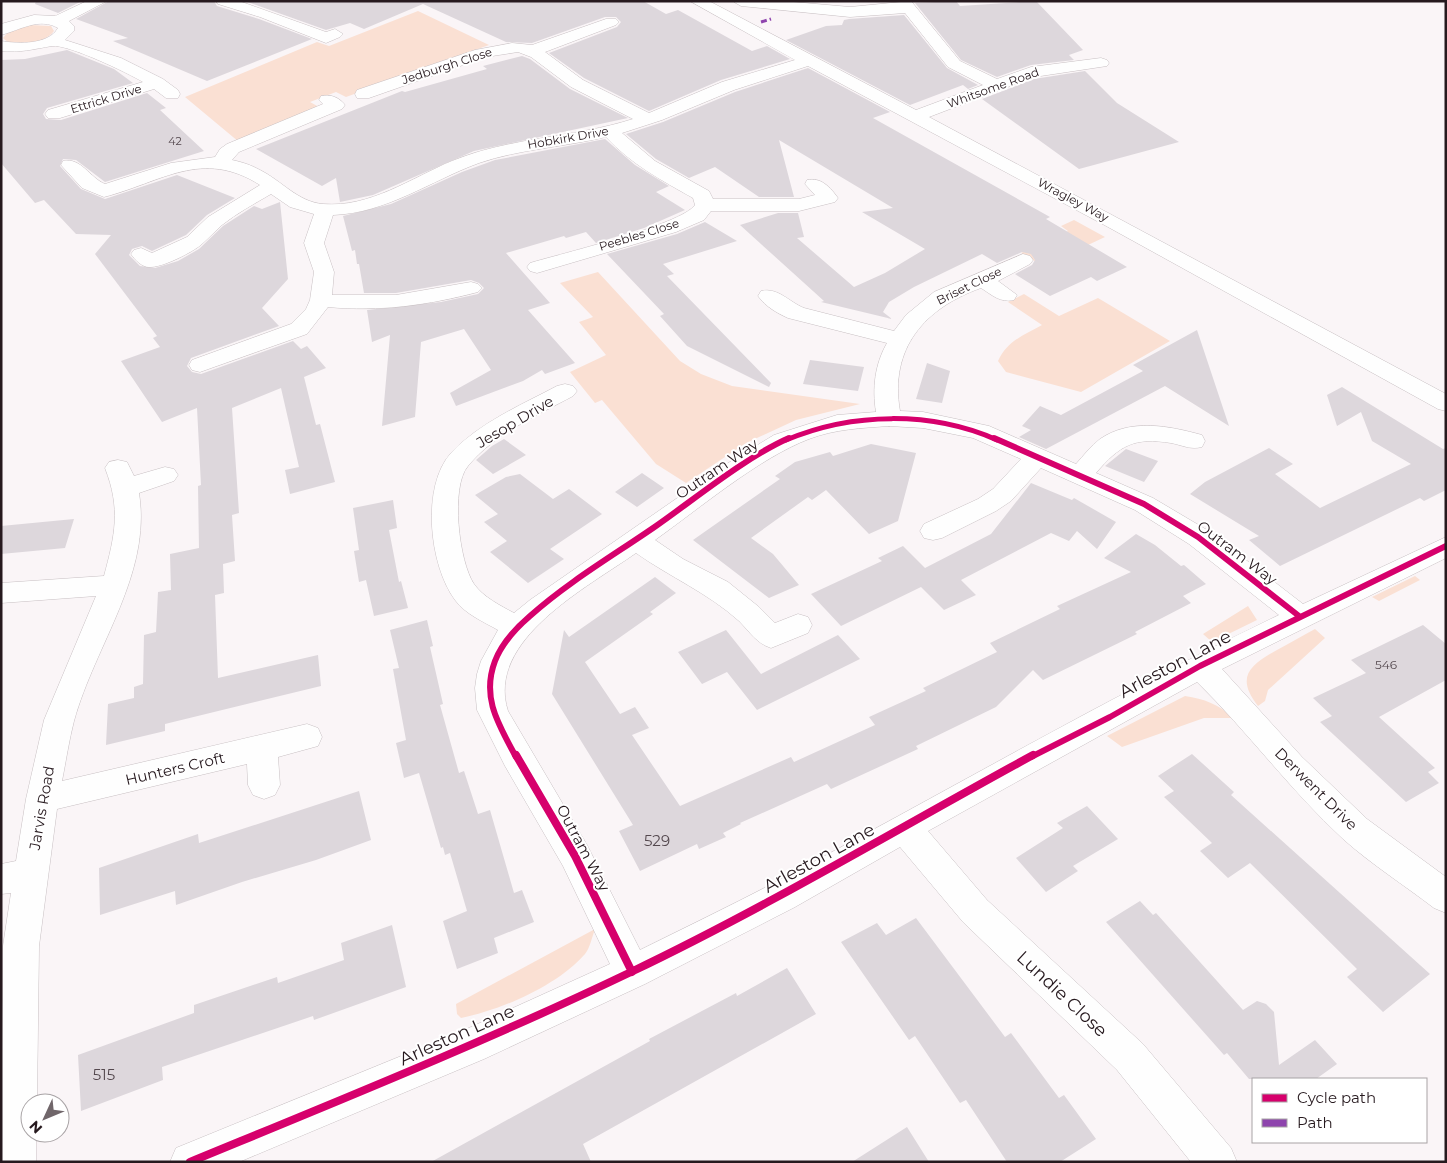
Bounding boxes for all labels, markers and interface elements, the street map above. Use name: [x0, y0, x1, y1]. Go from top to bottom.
street label: Jedburgh Close: [399, 44, 494, 88]
street label: Whitsome Road: [945, 64, 1041, 111]
street label: Ettrick Drive: [68, 81, 143, 116]
street label: Hobkirk Drive: [526, 123, 610, 152]
house number: 42: [168, 134, 182, 148]
street label: Wragley Way: [1035, 174, 1112, 225]
street label: Peebles Close: [597, 215, 681, 254]
street label: Briset Close: [934, 263, 1004, 308]
street label: Jesop Drive: [472, 391, 557, 453]
street label: Outram Way: [672, 434, 762, 503]
street label: Outram Way: [1193, 516, 1282, 589]
street label: Arleston Lane: [1115, 625, 1235, 703]
house number: 546: [1375, 657, 1397, 672]
street label: Derwent Drive: [1271, 743, 1362, 834]
street label: Hunters Croft: [123, 748, 227, 789]
street label: Jarvis Road: [25, 764, 58, 853]
street label: Outram Way: [553, 801, 615, 895]
street label: Arleston Lane: [759, 818, 879, 898]
house number: 529: [644, 831, 670, 850]
street label: Lundie Close: [1012, 946, 1112, 1042]
street label: Arleston Lane: [396, 1000, 518, 1070]
house number: 515: [93, 1065, 115, 1084]
legend: [1252, 1078, 1427, 1143]
text: Cycle path: [1297, 1088, 1376, 1107]
north arrow: [20, 1093, 70, 1143]
text: Path: [1297, 1113, 1333, 1132]
text: N: [25, 1117, 46, 1137]

